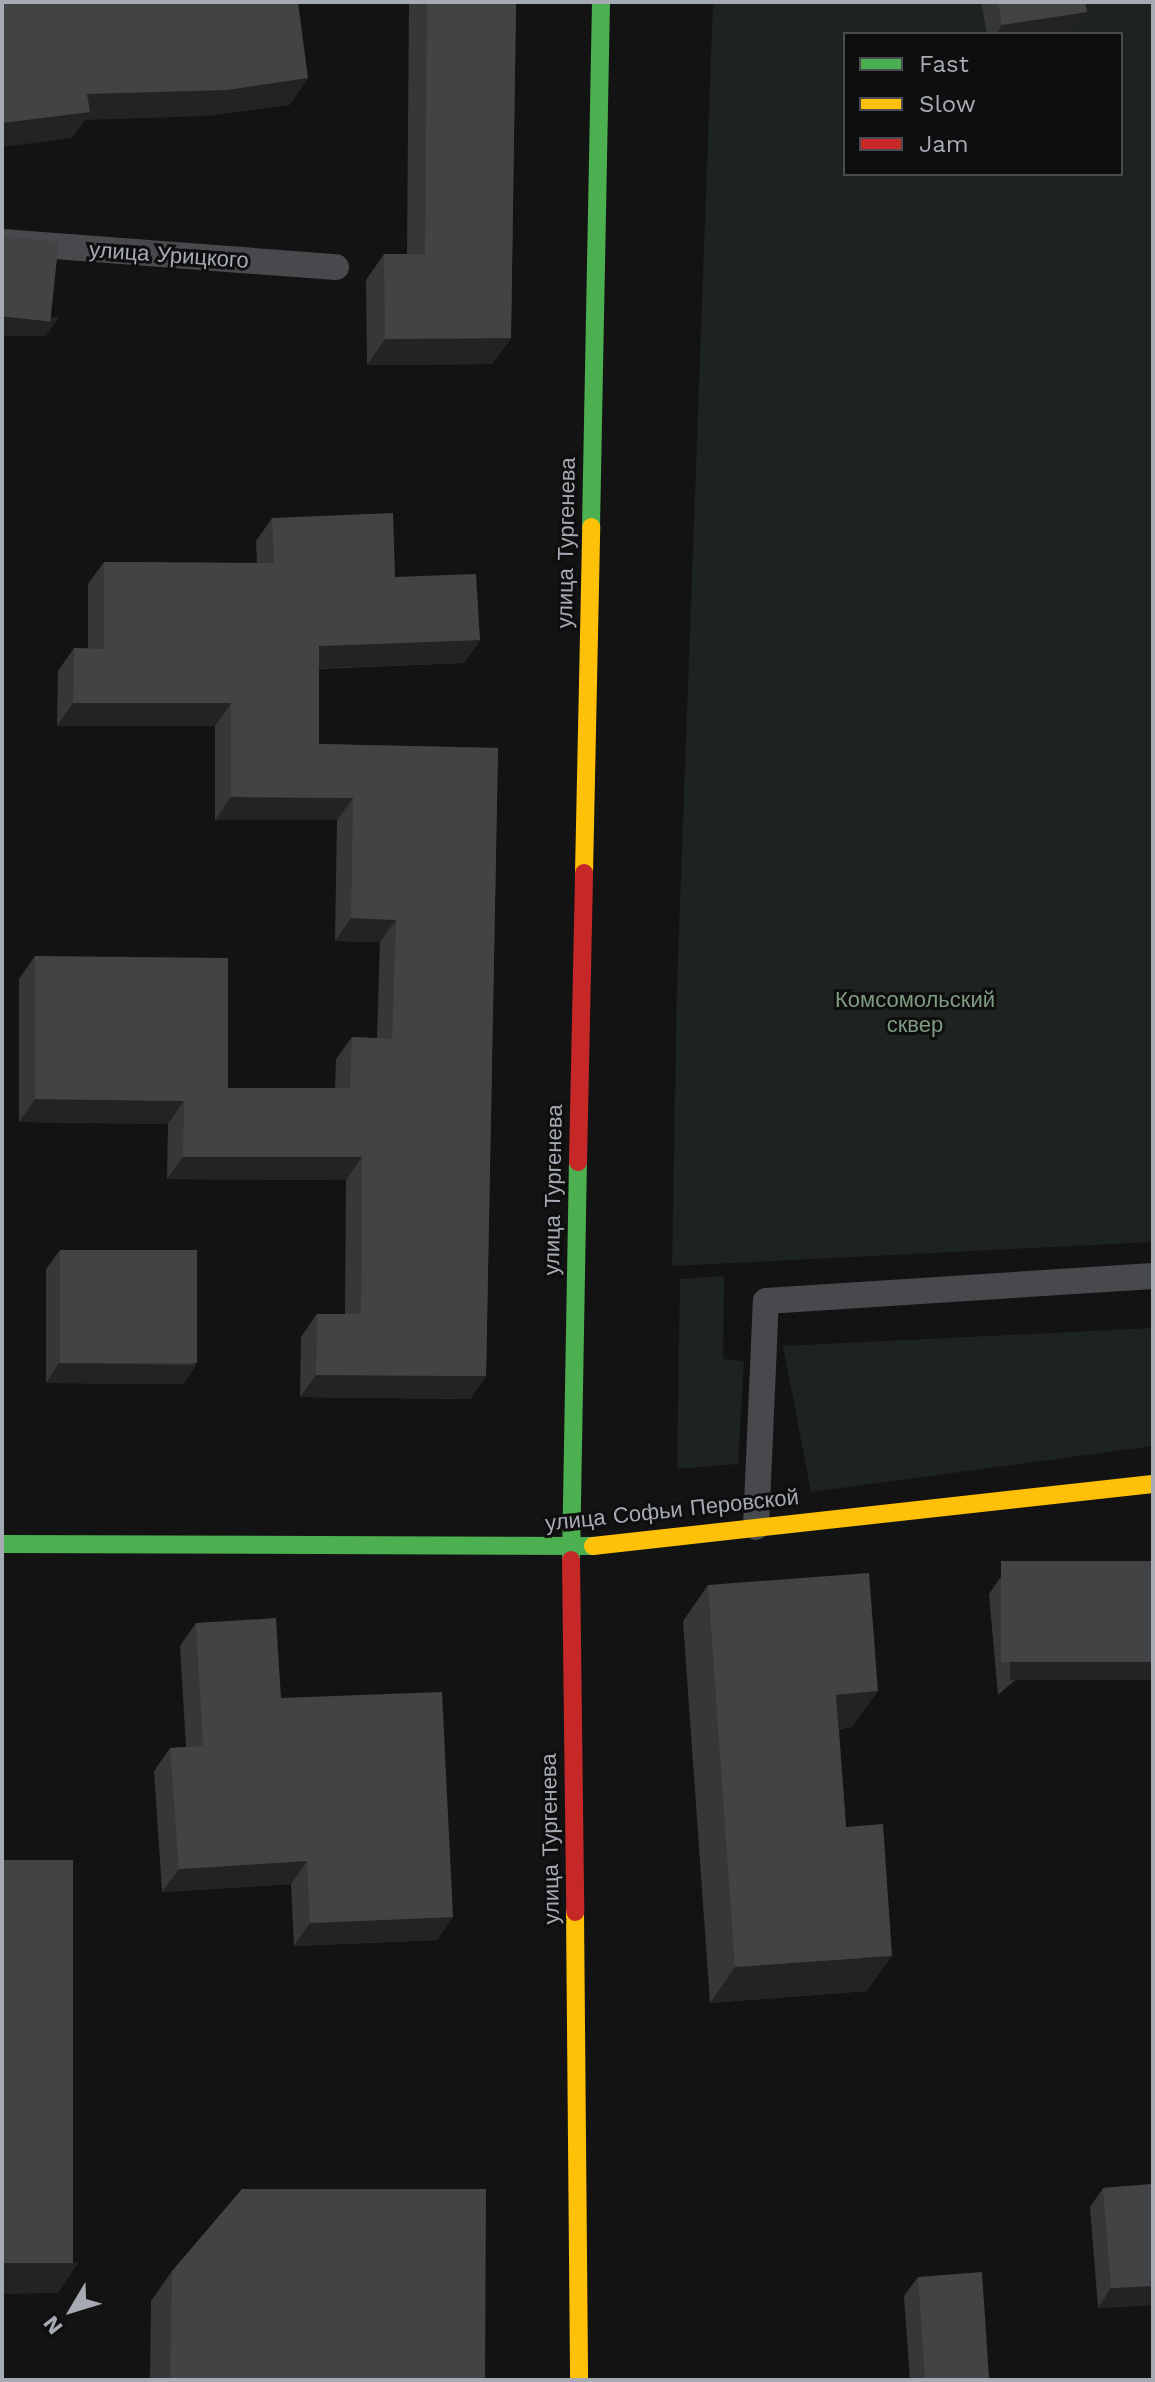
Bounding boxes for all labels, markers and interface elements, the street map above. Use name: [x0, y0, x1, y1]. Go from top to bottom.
legend: [843, 32, 1123, 176]
text: Fast: [919, 50, 969, 78]
text: Slow: [919, 90, 976, 118]
text: Jam: [919, 130, 969, 158]
street label: улица Урицкого: [88, 236, 250, 274]
street label: улица Тургенева: [551, 457, 581, 629]
park label: Комсомольский сквер: [835, 986, 995, 1038]
street label: улица Тургенева: [538, 1104, 568, 1276]
street label: улица Софьи Перовской: [544, 1484, 800, 1536]
street label: улица Тургенева: [535, 1753, 565, 1925]
north arrow: [32, 2270, 112, 2350]
text: N: [38, 2311, 68, 2339]

